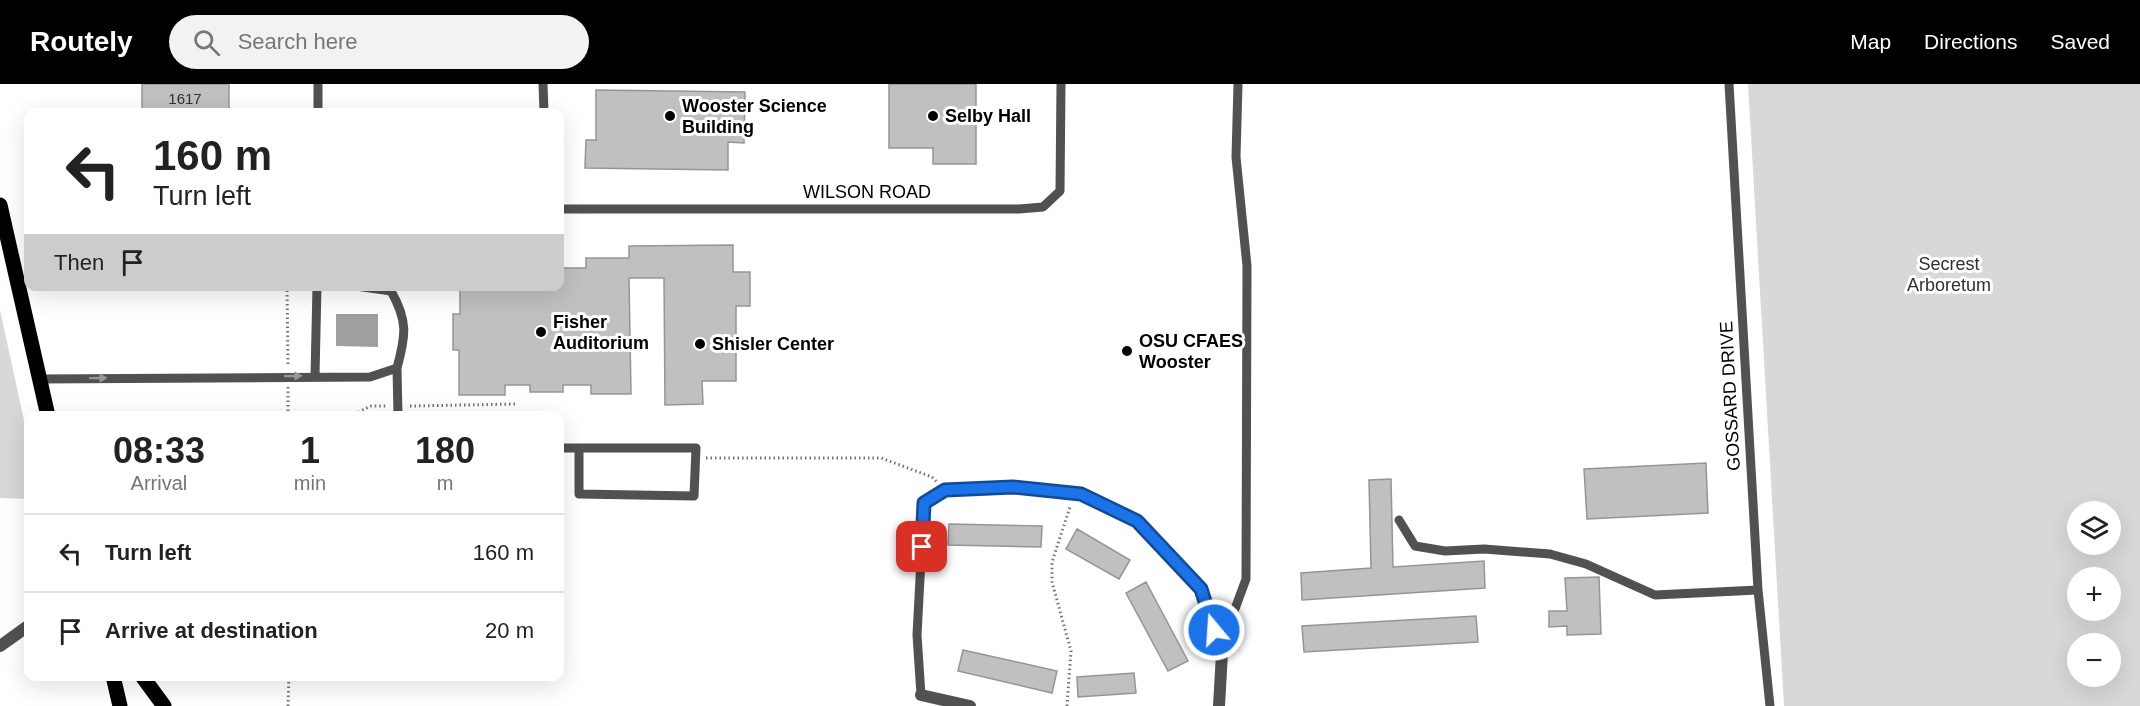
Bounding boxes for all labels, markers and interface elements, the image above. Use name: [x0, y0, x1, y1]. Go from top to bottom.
search box: [169, 15, 589, 69]
text: Routely: [30, 26, 133, 57]
icon: search: [190, 26, 223, 59]
text: Search here: [238, 29, 358, 54]
text: Map: [1850, 30, 1891, 53]
text: Directions: [1924, 30, 2017, 53]
text: Saved: [2050, 30, 2110, 53]
house number: 1617: [168, 90, 202, 107]
place label: Wooster Science Building: [682, 96, 827, 137]
place label: Selby Hall: [945, 106, 1031, 126]
marker: Wooster Science Building: [663, 109, 677, 123]
marker: Selby Hall: [926, 109, 940, 123]
icon: left: [54, 132, 132, 210]
text: 160 m: [153, 132, 272, 179]
text: Turn left: [153, 181, 251, 211]
street label: WILSON ROAD: [803, 182, 931, 202]
icon: arrive: [116, 246, 149, 279]
text: Then: [54, 250, 104, 275]
park label: Secrest Arboretum: [1907, 254, 1991, 295]
place label: Fisher Auditorium: [553, 312, 649, 353]
street label: GOSSARD DRIVE: [1716, 321, 1744, 471]
marker: Fisher Auditorium: [534, 325, 548, 339]
place label: OSU CFAES Wooster: [1139, 331, 1243, 372]
place label: Shisler Center: [712, 334, 834, 354]
marker: Shisler Center: [693, 337, 707, 351]
marker: OSU CFAES Wooster: [1120, 344, 1134, 358]
one-way arrow: [283, 372, 302, 381]
one-way arrow: [88, 373, 107, 383]
text: 08:33: [113, 430, 205, 471]
text: 1: [300, 430, 320, 471]
text: 180: [415, 430, 475, 471]
text: Arrival: [131, 472, 187, 494]
text: min: [294, 472, 326, 494]
text: m: [437, 472, 453, 494]
map controls: [2067, 501, 2121, 687]
button: layers: [2067, 501, 2121, 555]
pin: [896, 521, 947, 572]
icon: arrive: [905, 530, 938, 563]
icon: left: [54, 537, 87, 570]
text: Turn left: [105, 540, 191, 565]
text: 160 m: [473, 540, 534, 565]
button: +: [2067, 567, 2121, 621]
position arrow: [1182, 598, 1246, 662]
icon: arrive: [54, 615, 87, 648]
text: Arrive at destination: [105, 618, 318, 643]
text: 20 m: [485, 618, 534, 643]
button: −: [2067, 633, 2121, 687]

